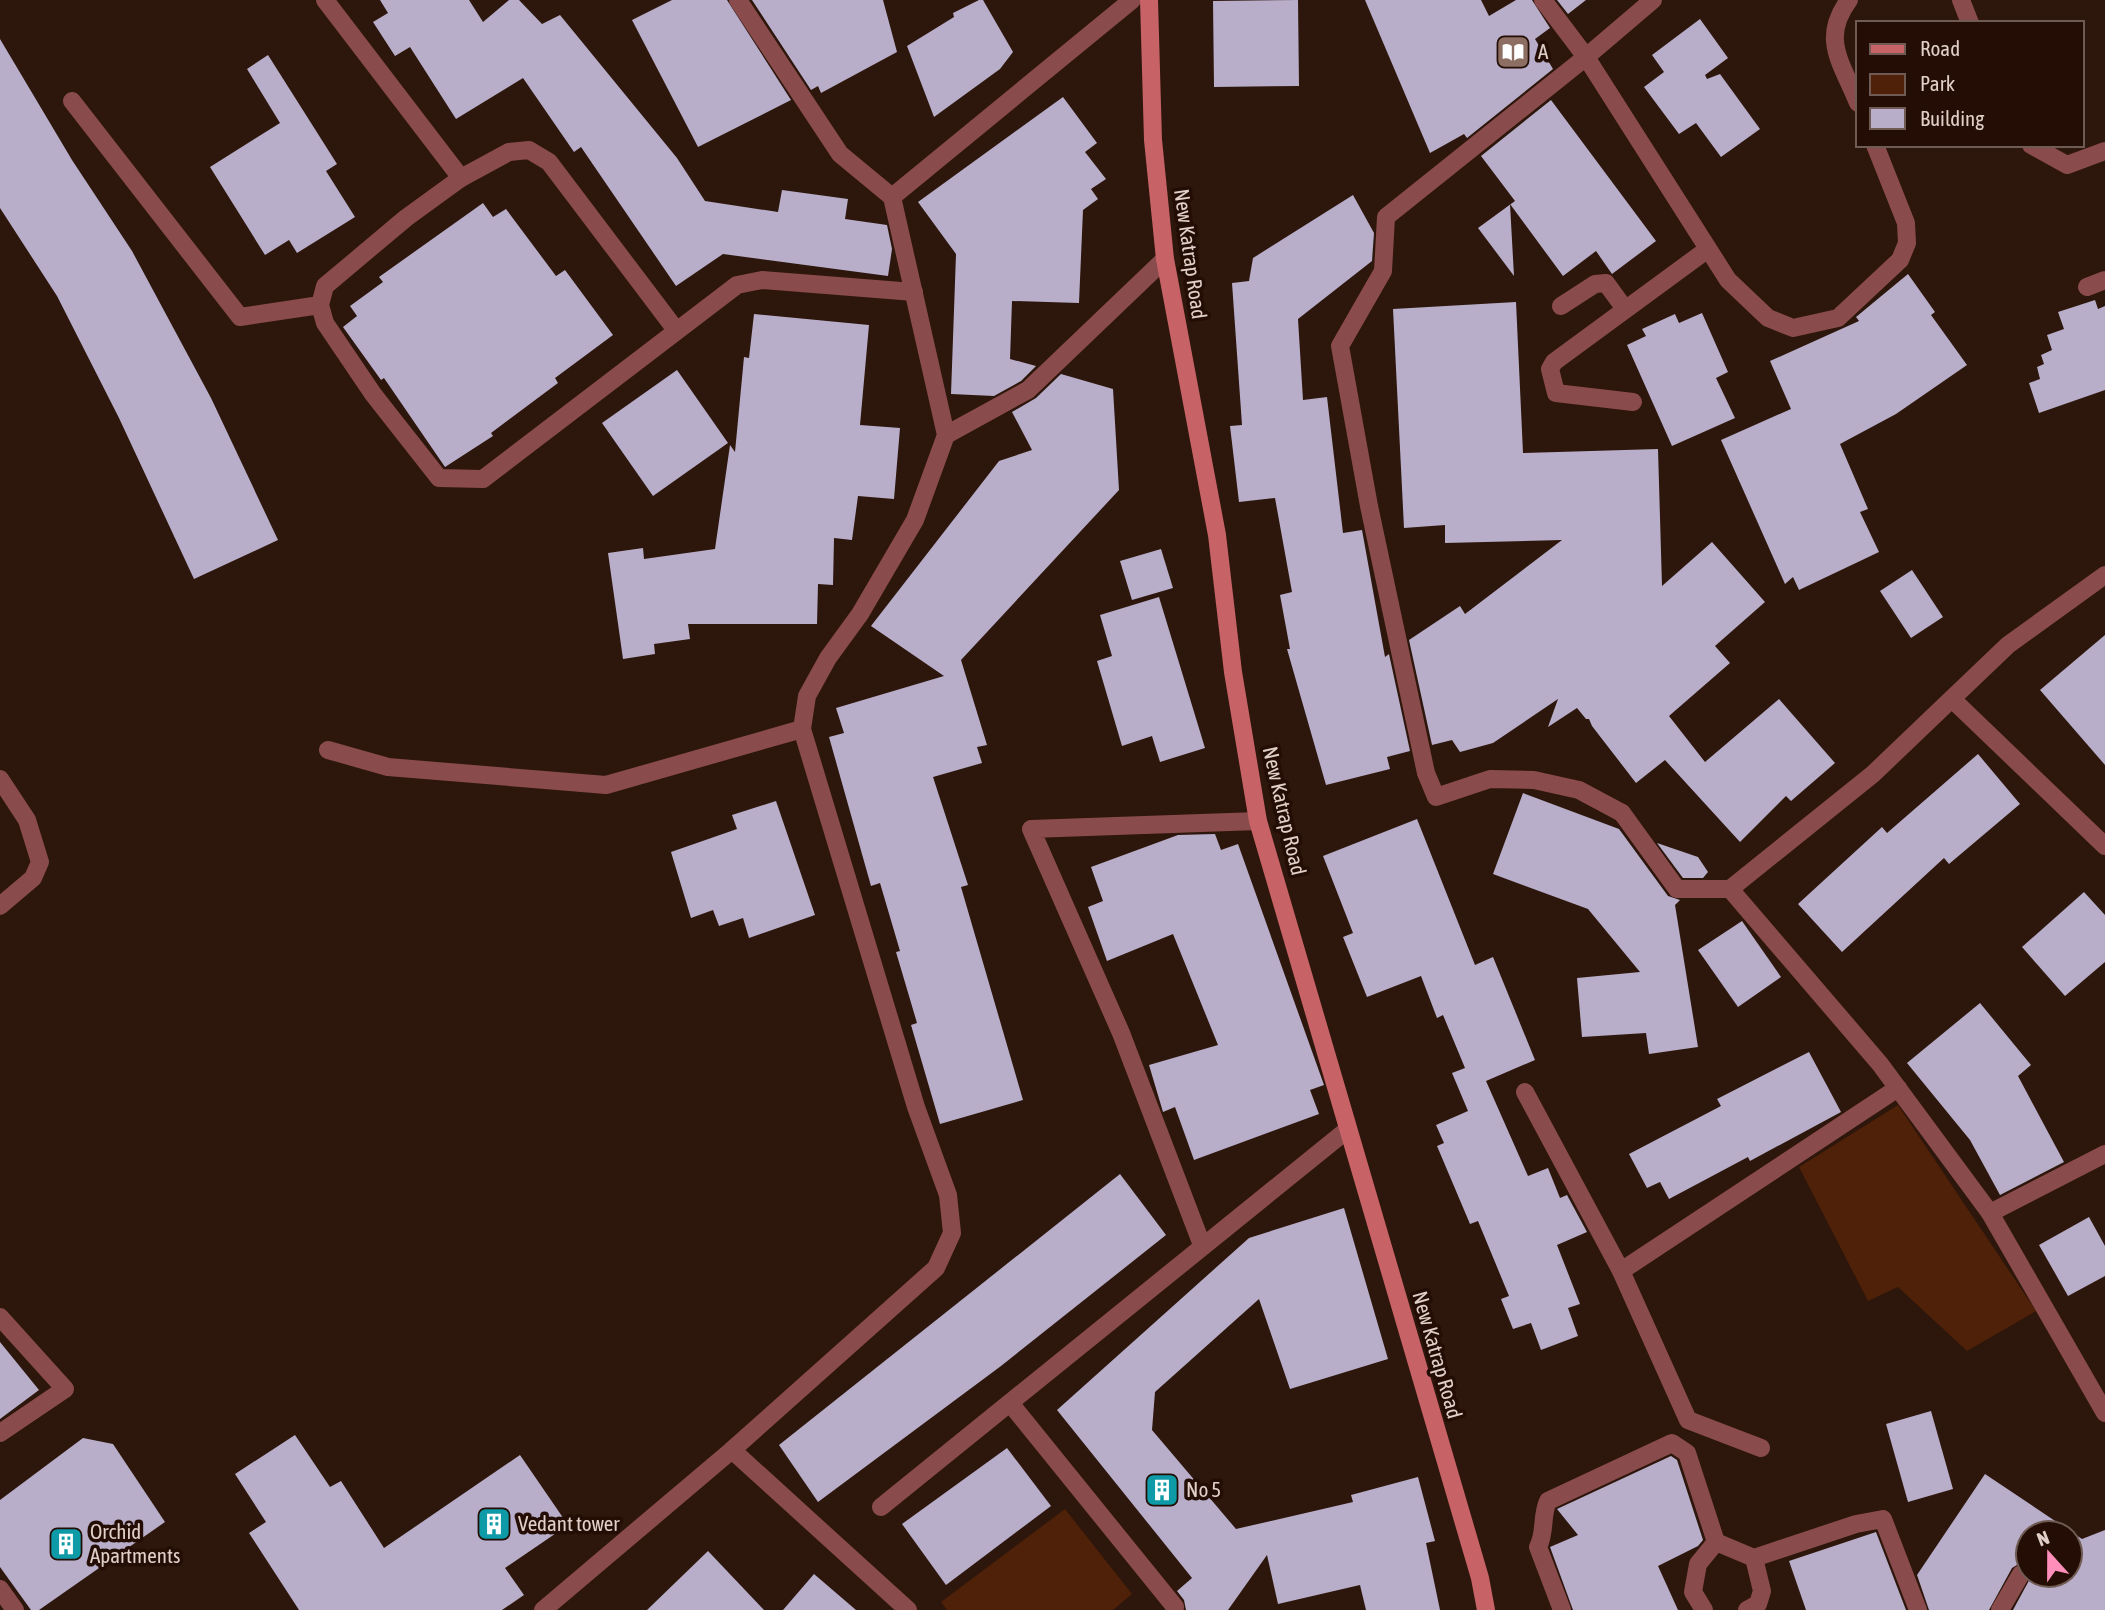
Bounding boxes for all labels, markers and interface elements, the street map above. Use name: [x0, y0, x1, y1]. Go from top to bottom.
legend: [1856, 21, 2084, 147]
library icon: A: [1494, 33, 1532, 71]
text: Road: [1920, 36, 1960, 60]
place label: A: [1538, 39, 1549, 63]
text: Park: [1920, 71, 1955, 95]
text: Building: [1920, 106, 1984, 130]
street label: New Katrap Road: [1170, 187, 1212, 321]
street label: New Katrap Road: [1259, 744, 1311, 877]
street label: New Katrap Road: [1408, 1288, 1468, 1421]
building icon: No 5: [1143, 1471, 1181, 1509]
place label: No 5: [1186, 1477, 1221, 1501]
building icon: Vedant tower: [475, 1505, 513, 1543]
place label: Vedant tower: [518, 1511, 620, 1535]
place label: Orchid Apartments: [90, 1519, 180, 1567]
north arrow: [2014, 1519, 2084, 1589]
building icon: Orchid Apartments: [47, 1525, 85, 1563]
text: N: [2034, 1526, 2052, 1550]

